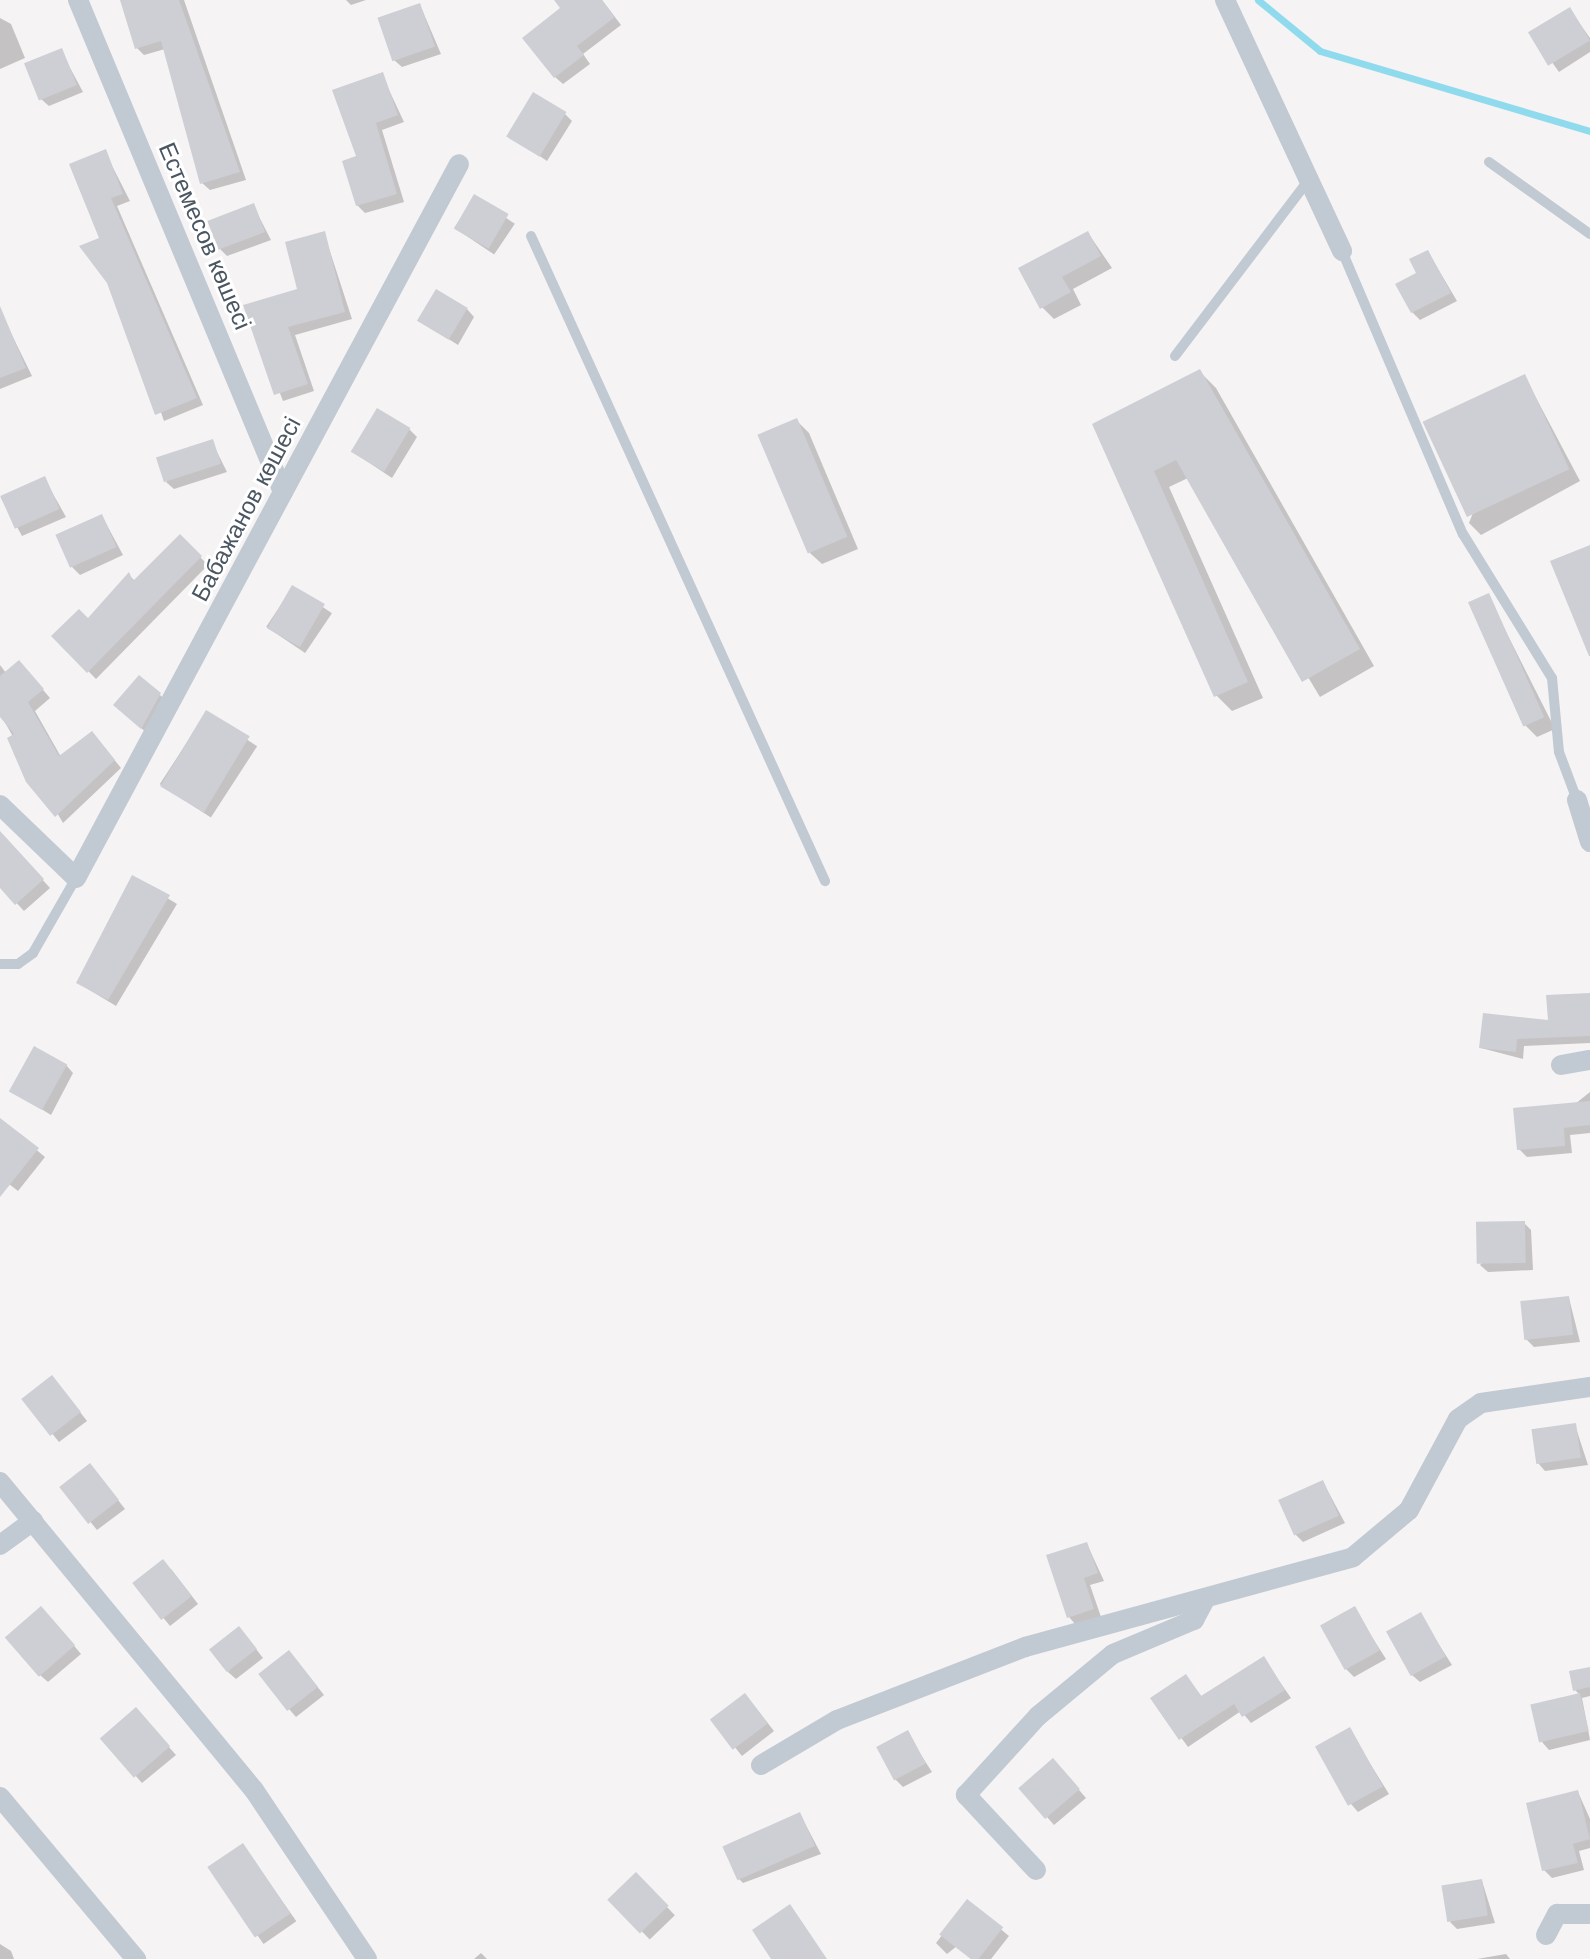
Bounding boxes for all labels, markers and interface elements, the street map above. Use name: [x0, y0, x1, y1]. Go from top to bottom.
street label: Естемесов көшесі: [153, 138, 257, 334]
street label: Бабажанов көшесі: [185, 412, 307, 606]

